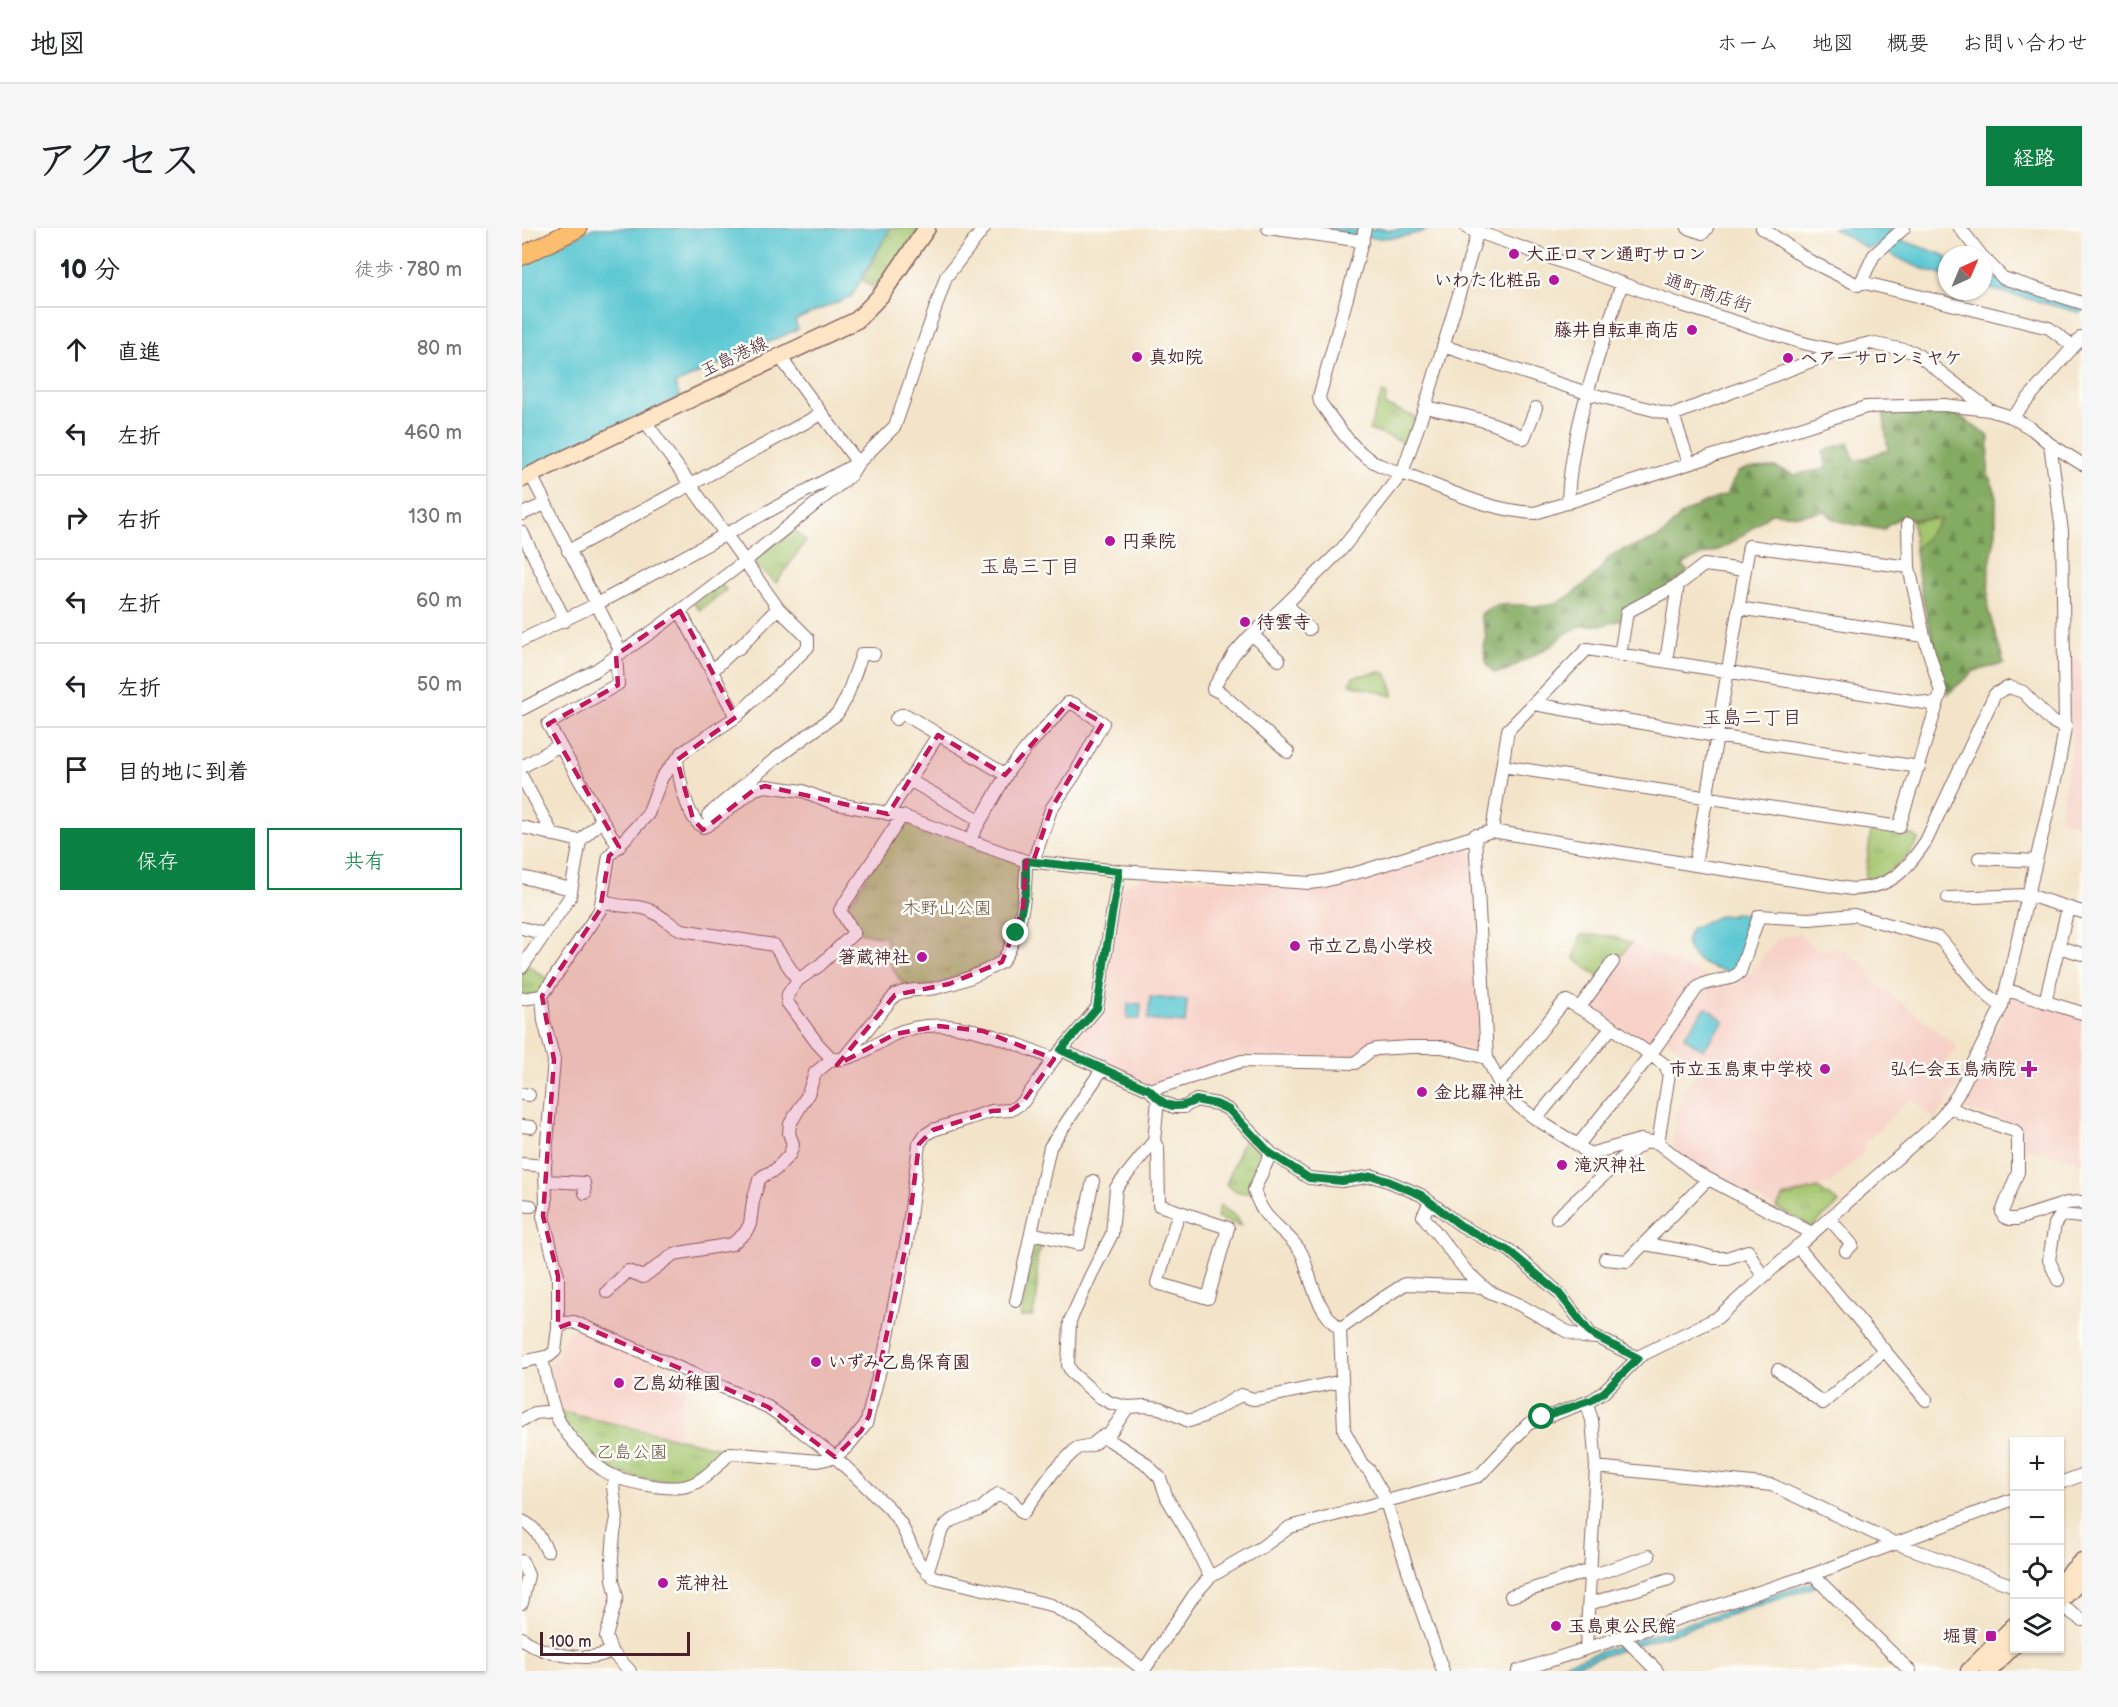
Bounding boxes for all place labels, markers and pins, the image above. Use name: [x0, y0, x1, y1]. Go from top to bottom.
place label: 大正ロマン通町サロン: [1526, 244, 1706, 265]
marker: 大正ロマン通町サロン: [1507, 247, 1521, 261]
place label: いわた化粧品: [1434, 270, 1542, 291]
marker: いわた化粧品: [1547, 273, 1561, 287]
place label: 藤井自転車商店: [1554, 320, 1680, 341]
marker: 藤井自転車商店: [1685, 323, 1699, 337]
place label: 真如院: [1149, 347, 1203, 368]
place label: ヘアーサロンミヤケ: [1800, 348, 1962, 369]
marker: 真如院: [1130, 350, 1144, 364]
marker: ヘアーサロンミヤケ: [1781, 351, 1795, 365]
place label: 円乗院: [1122, 531, 1176, 552]
marker: 円乗院: [1103, 534, 1117, 548]
place label: 待雲寺: [1257, 612, 1311, 633]
marker: 待雲寺: [1238, 615, 1252, 629]
place label: 市立乙島小学校: [1307, 936, 1433, 957]
marker: 市立乙島小学校: [1288, 939, 1302, 953]
place label: 箸蔵神社: [838, 947, 910, 968]
marker: 箸蔵神社: [915, 950, 929, 964]
place label: 市立玉島東中学校: [1669, 1059, 1813, 1080]
place label: 弘仁会玉島病院: [1890, 1059, 2016, 1080]
marker: 弘仁会玉島病院: [2020, 1060, 2038, 1078]
marker: 市立玉島東中学校: [1818, 1062, 1832, 1076]
place label: 金比羅神社: [1434, 1082, 1524, 1103]
marker: 金比羅神社: [1415, 1085, 1429, 1099]
place label: 滝沢神社: [1574, 1155, 1646, 1176]
marker: 滝沢神社: [1555, 1158, 1569, 1172]
place label: いずみ乙島保育園: [828, 1352, 971, 1373]
marker: いずみ乙島保育園: [809, 1355, 823, 1369]
place label: 乙島幼稚園: [631, 1373, 721, 1394]
marker: 乙島幼稚園: [612, 1376, 626, 1390]
place label: 荒神社: [675, 1573, 729, 1594]
marker: 荒神社: [656, 1576, 670, 1590]
place label: 玉島東公民館: [1568, 1616, 1676, 1637]
marker: 玉島東公民館: [1549, 1619, 1563, 1633]
place label: 堀貫: [1943, 1626, 1979, 1647]
marker: 堀貫: [1984, 1629, 1998, 1643]

